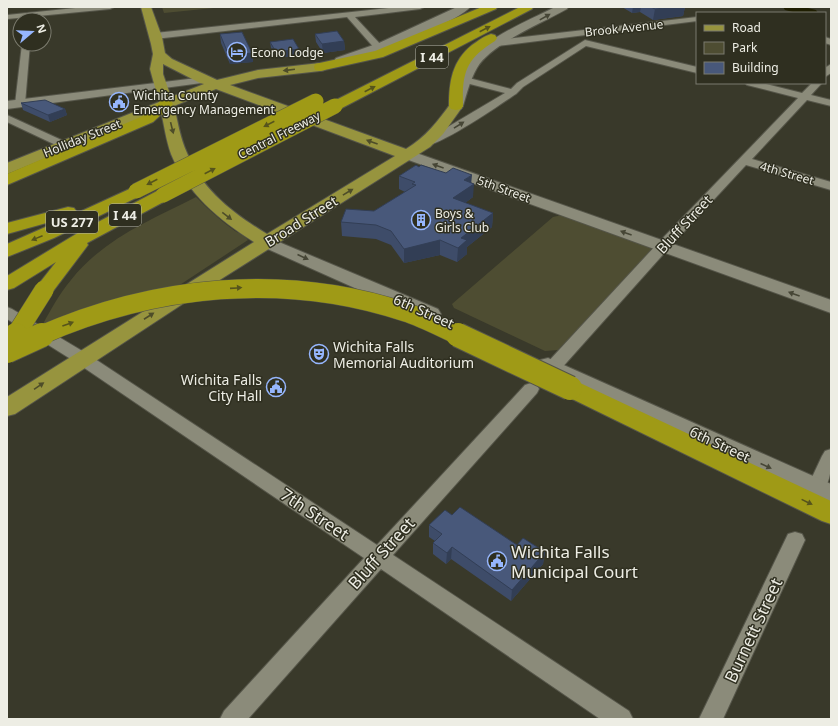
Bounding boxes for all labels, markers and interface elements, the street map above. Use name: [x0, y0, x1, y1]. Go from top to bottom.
north arrow: [12, 12, 52, 52]
legend: [696, 12, 826, 84]
one-way arrow: [539, 14, 550, 20]
street label: Brook Avenue: [584, 15, 664, 41]
text: Road: [732, 19, 761, 36]
text: N: [33, 22, 50, 35]
one-way arrow: [479, 26, 491, 32]
text: Park: [732, 39, 758, 56]
hotel icon: Econo Lodge: [226, 41, 248, 63]
place label: Econo Lodge: [251, 44, 324, 61]
road number: I 44: [416, 46, 448, 68]
text: Building: [732, 59, 779, 76]
one-way arrow: [283, 67, 295, 74]
one-way arrow: [364, 85, 375, 92]
place label: Wichita County Emergency Management: [133, 87, 275, 118]
public building icon: Wichita County Emergency Management: [108, 91, 130, 113]
street label: Central Freeway: [235, 107, 324, 163]
street label: Holliday Street: [41, 114, 124, 161]
one-way arrow: [263, 121, 274, 127]
one-way arrow: [170, 122, 176, 135]
one-way arrow: [453, 122, 465, 129]
one-way arrow: [365, 138, 377, 144]
street label: 4th Street: [758, 157, 817, 189]
one-way arrow: [431, 162, 443, 168]
one-way arrow: [205, 168, 216, 174]
street label: 5th Street: [475, 172, 533, 207]
one-way arrow: [147, 179, 158, 185]
one-way arrow: [343, 188, 353, 196]
street label: Broad Street: [261, 191, 341, 251]
street label: Bluff Street: [652, 191, 716, 257]
road number: I 44: [109, 204, 141, 226]
place label: Boys & Girls Club: [435, 205, 489, 236]
building icon: Boys & Girls Club: [410, 209, 432, 231]
road number: US 277: [46, 211, 98, 233]
one-way arrow: [222, 212, 232, 220]
one-way arrow: [619, 230, 631, 236]
one-way arrow: [32, 235, 43, 241]
one-way arrow: [297, 254, 309, 261]
one-way arrow: [230, 284, 242, 291]
street label: 6th Street: [391, 289, 457, 333]
one-way arrow: [788, 290, 800, 296]
one-way arrow: [143, 313, 155, 320]
one-way arrow: [63, 321, 75, 327]
place label: Wichita Falls Memorial Auditorium: [333, 337, 474, 372]
theatre icon: Wichita Falls Memorial Auditorium: [308, 343, 330, 365]
place label: Wichita Falls City Hall: [181, 370, 262, 405]
public building icon: Wichita Falls City Hall: [265, 376, 287, 398]
one-way arrow: [34, 382, 45, 390]
street label: 6th Street: [687, 422, 753, 466]
one-way arrow: [761, 463, 773, 469]
street label: 7th Street: [276, 483, 354, 545]
one-way arrow: [802, 499, 813, 505]
street label: Bluff Street: [342, 512, 420, 594]
place label: Wichita Falls Municipal Court: [511, 540, 638, 583]
public building icon: Wichita Falls Municipal Court: [486, 550, 508, 572]
street label: Burnett Street: [719, 574, 787, 686]

